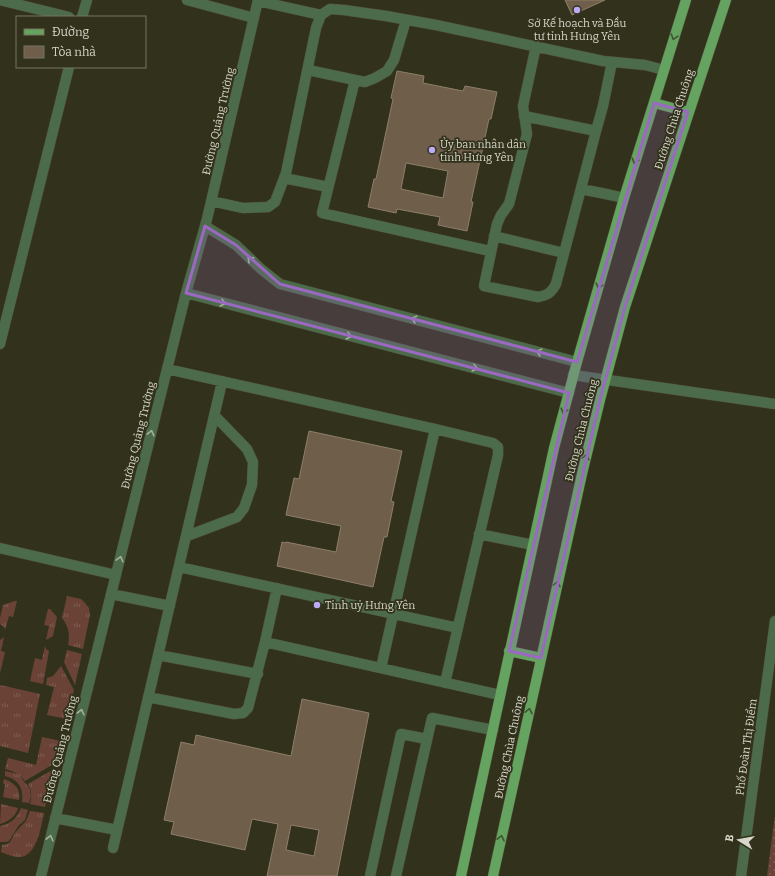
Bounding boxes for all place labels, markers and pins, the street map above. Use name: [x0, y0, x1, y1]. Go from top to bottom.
marker: Sở Kế hoạch và Đầu tư tỉnh Hưng Yên: [572, 5, 582, 15]
place label: Sở Kế hoạch và Đầu tư tỉnh Hưng Yên: [528, 16, 626, 43]
place label: Ủy ban nhân dân tỉnh Hưng Yên: [440, 137, 526, 164]
marker: Ủy ban nhân dân tỉnh Hưng Yên: [427, 145, 437, 155]
place label: Tỉnh uỷ Hưng Yên: [325, 599, 415, 612]
marker: Tỉnh uỷ Hưng Yên: [312, 600, 322, 610]

